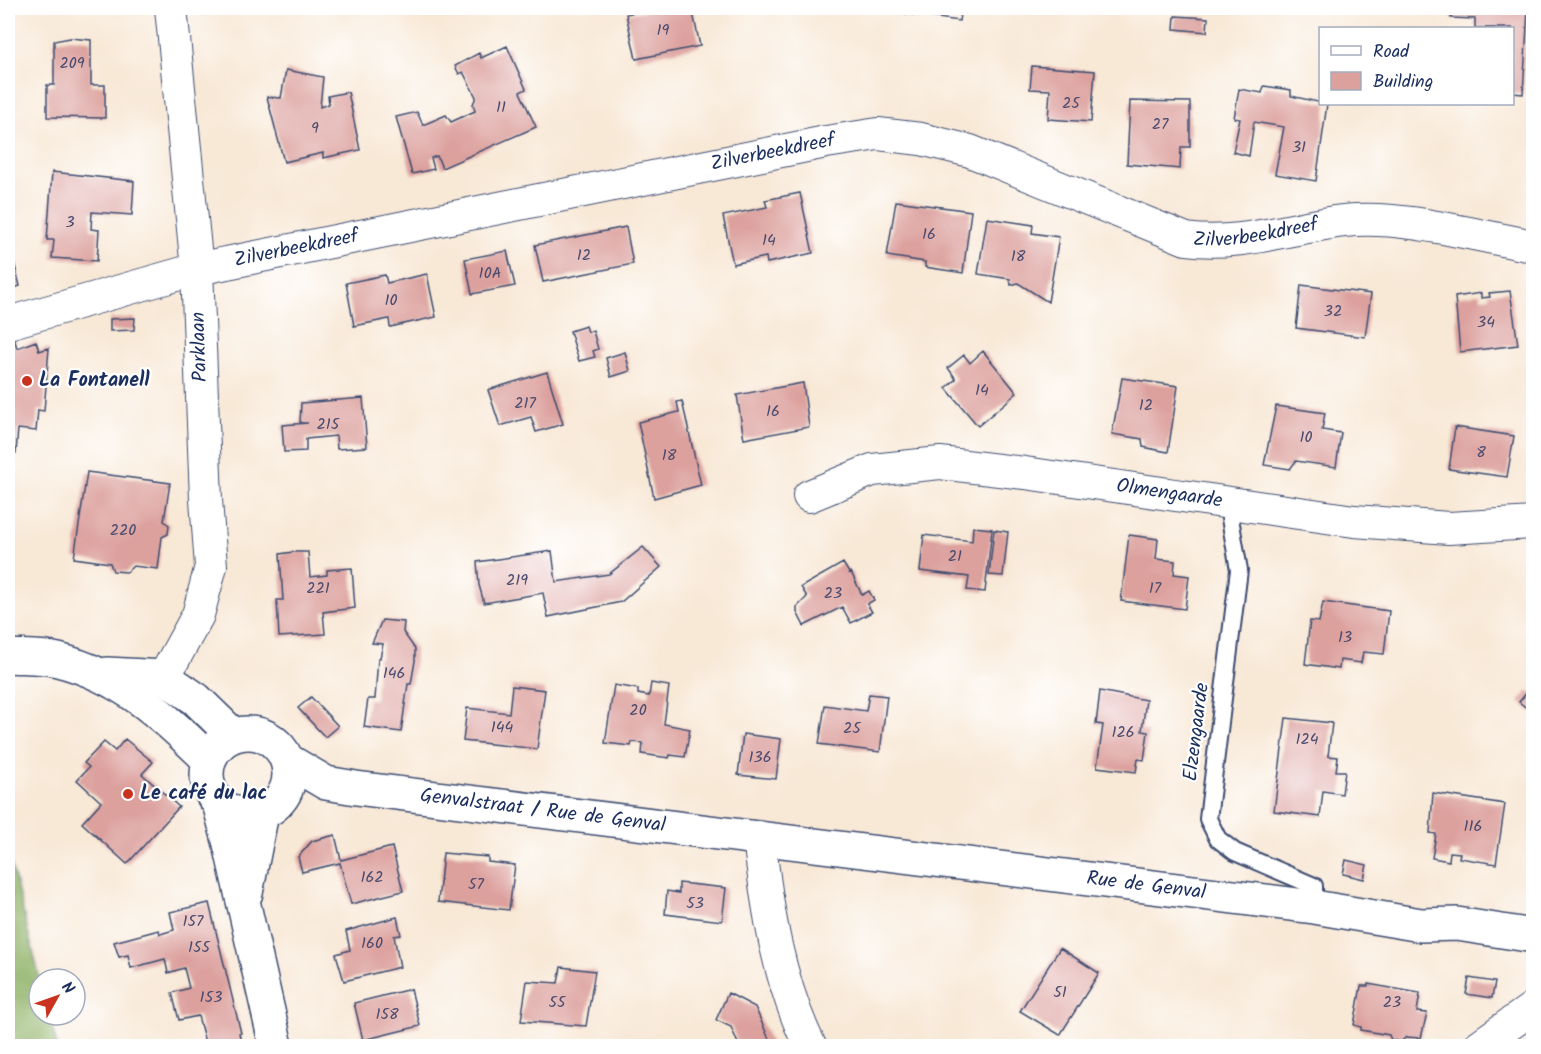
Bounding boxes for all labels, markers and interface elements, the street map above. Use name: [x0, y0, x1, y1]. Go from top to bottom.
house number: 19: [657, 18, 670, 43]
legend: [1319, 27, 1514, 105]
text: Road: [1373, 38, 1410, 67]
house number: 209: [59, 51, 85, 76]
text: Building: [1373, 68, 1433, 97]
house number: 25: [1062, 91, 1081, 116]
house number: 11: [496, 95, 506, 120]
house number: 27: [1152, 112, 1169, 137]
house number: 9: [311, 116, 319, 141]
street label: Zilverbeekdreef: [708, 124, 840, 181]
house number: 31: [1292, 135, 1306, 160]
street label: Zilverbeekdreef: [1192, 209, 1323, 257]
house number: 3: [65, 210, 75, 235]
street label: Zilverbeekdreef: [231, 220, 364, 277]
house number: 16: [922, 222, 936, 247]
house number: 14: [762, 228, 776, 253]
house number: 12: [577, 243, 591, 268]
house number: 18: [1011, 244, 1026, 269]
house number: 10A: [479, 261, 502, 286]
house number: 10: [384, 288, 398, 313]
house number: 32: [1324, 299, 1342, 324]
house number: 34: [1477, 310, 1495, 335]
street label: Parklaan: [183, 311, 217, 383]
place label: La Fontanell: [39, 365, 150, 397]
marker: La Fontanell: [20, 374, 34, 388]
house number: 14: [975, 378, 989, 403]
house number: 217: [514, 391, 536, 416]
house number: 12: [1139, 393, 1153, 418]
house number: 16: [766, 399, 780, 424]
house number: 215: [317, 412, 341, 437]
house number: 10: [1299, 425, 1313, 450]
house number: 8: [1476, 440, 1486, 465]
house number: 18: [662, 443, 677, 468]
street label: Olmengaarde: [1114, 471, 1224, 518]
house number: 220: [110, 518, 136, 543]
house number: 21: [948, 544, 962, 569]
house number: 219: [506, 568, 528, 593]
house number: 221: [306, 576, 330, 601]
house number: 17: [1149, 576, 1162, 601]
house number: 23: [824, 581, 842, 606]
house number: 13: [1338, 625, 1352, 650]
house number: 146: [383, 661, 405, 686]
street label: Elzengaarde: [1175, 681, 1219, 783]
house number: 20: [629, 698, 647, 723]
house number: 144: [491, 715, 514, 740]
house number: 25: [843, 716, 862, 741]
house number: 126: [1111, 720, 1135, 745]
house number: 124: [1295, 727, 1319, 752]
house number: 136: [748, 745, 772, 770]
place label: Le café du lac: [140, 778, 267, 810]
street label: Genvalstraat / Rue de Genval: [418, 780, 668, 842]
marker: Le café du lac: [121, 787, 135, 801]
house number: 116: [1464, 814, 1482, 839]
street label: Rue de Genval: [1085, 863, 1208, 909]
house number: 162: [360, 865, 384, 890]
house number: 57: [468, 872, 485, 897]
house number: 53: [686, 891, 704, 916]
house number: 157: [183, 909, 204, 934]
house number: 160: [361, 931, 383, 956]
house number: 155: [188, 935, 212, 960]
north arrow: [27, 967, 87, 1027]
text: N: [55, 976, 80, 1000]
house number: 51: [1053, 980, 1067, 1005]
house number: 153: [200, 985, 222, 1010]
house number: 55: [548, 990, 567, 1015]
house number: 23: [1383, 990, 1401, 1015]
house number: 158: [375, 1002, 399, 1027]

